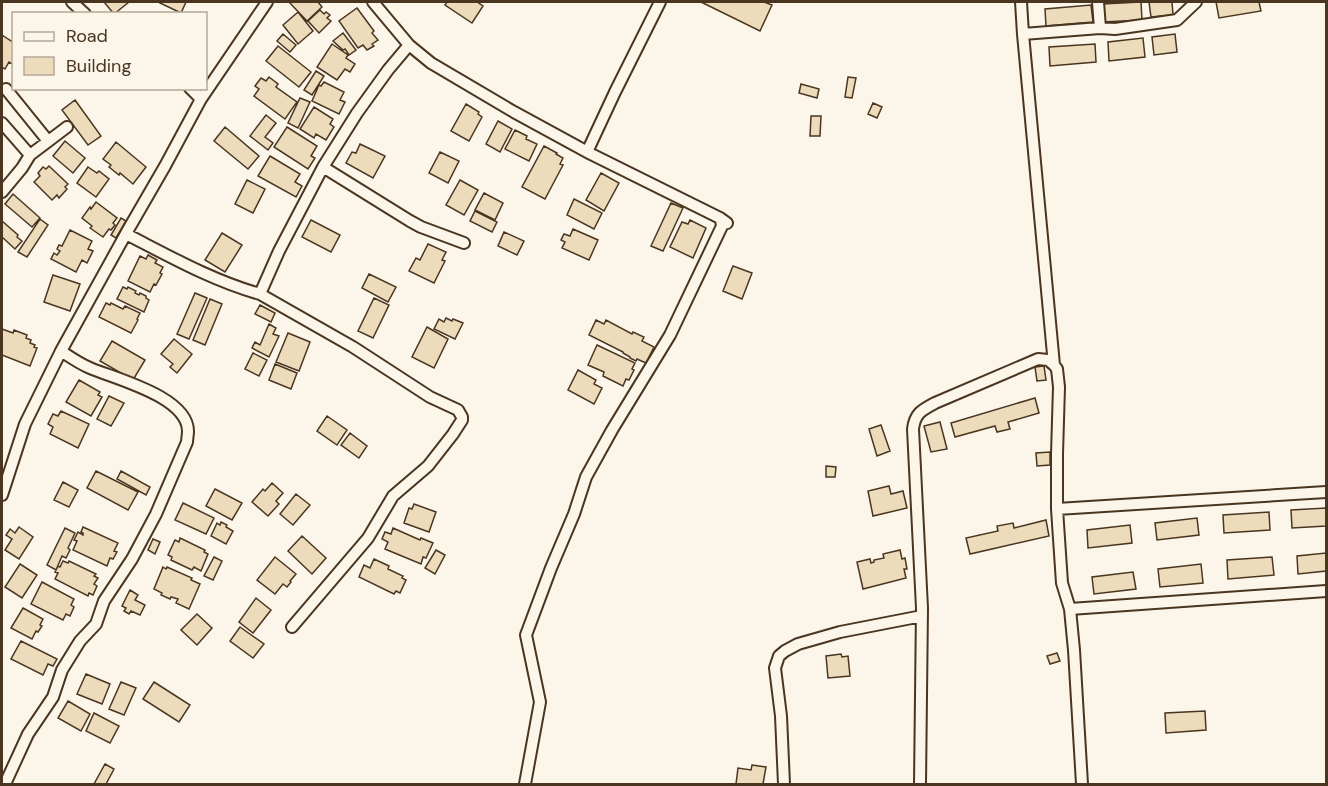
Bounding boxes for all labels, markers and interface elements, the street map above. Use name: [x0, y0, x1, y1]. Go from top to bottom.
legend: [12, 12, 207, 90]
text: Road: [66, 24, 108, 48]
text: Building: [66, 54, 131, 78]

